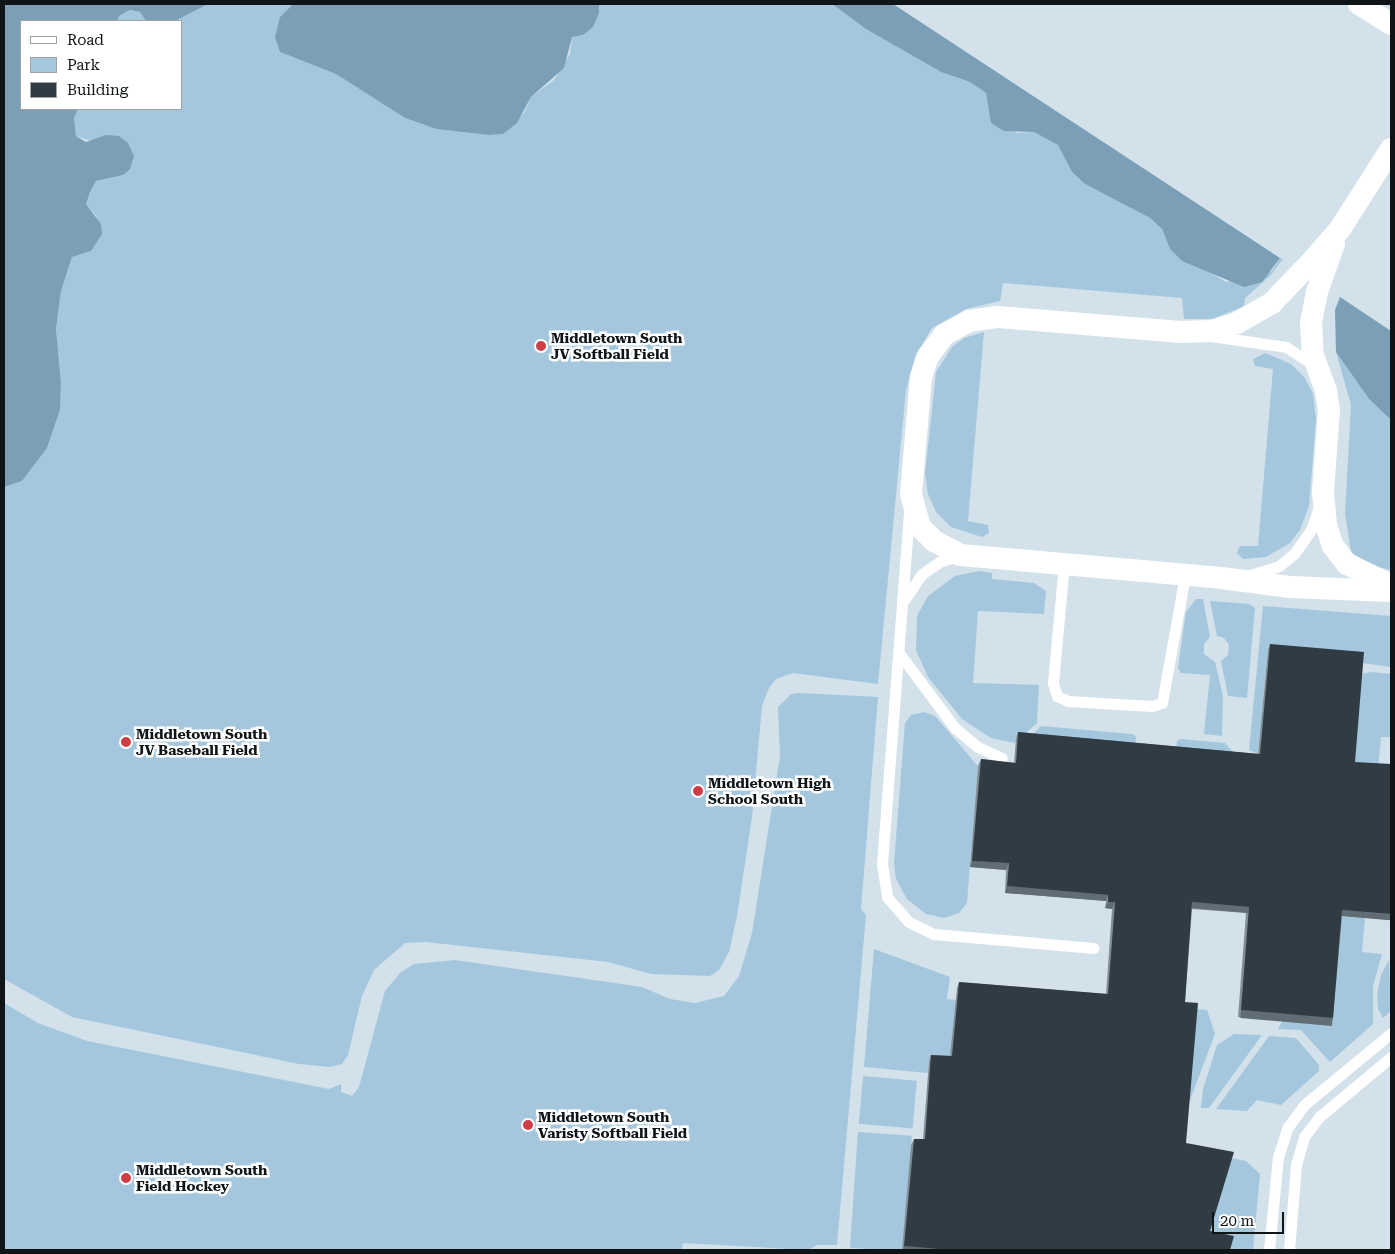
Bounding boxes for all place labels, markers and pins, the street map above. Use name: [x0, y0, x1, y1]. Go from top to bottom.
place label: Middletown South JV Softball Field: [551, 330, 682, 362]
marker: Middletown South JV Softball Field: [535, 340, 547, 352]
place label: Middletown South JV Baseball Field: [136, 726, 267, 759]
marker: Middletown South JV Baseball Field: [120, 736, 132, 748]
place label: Middletown High School South: [708, 775, 831, 808]
marker: Middletown High School South: [692, 785, 704, 797]
place label: Middletown South Varisty Softball Field: [538, 1109, 687, 1142]
marker: Middletown South Varisty Softball Field: [522, 1119, 534, 1131]
place label: Middletown South Field Hockey: [136, 1162, 267, 1194]
marker: Middletown South Field Hockey: [120, 1172, 132, 1184]

